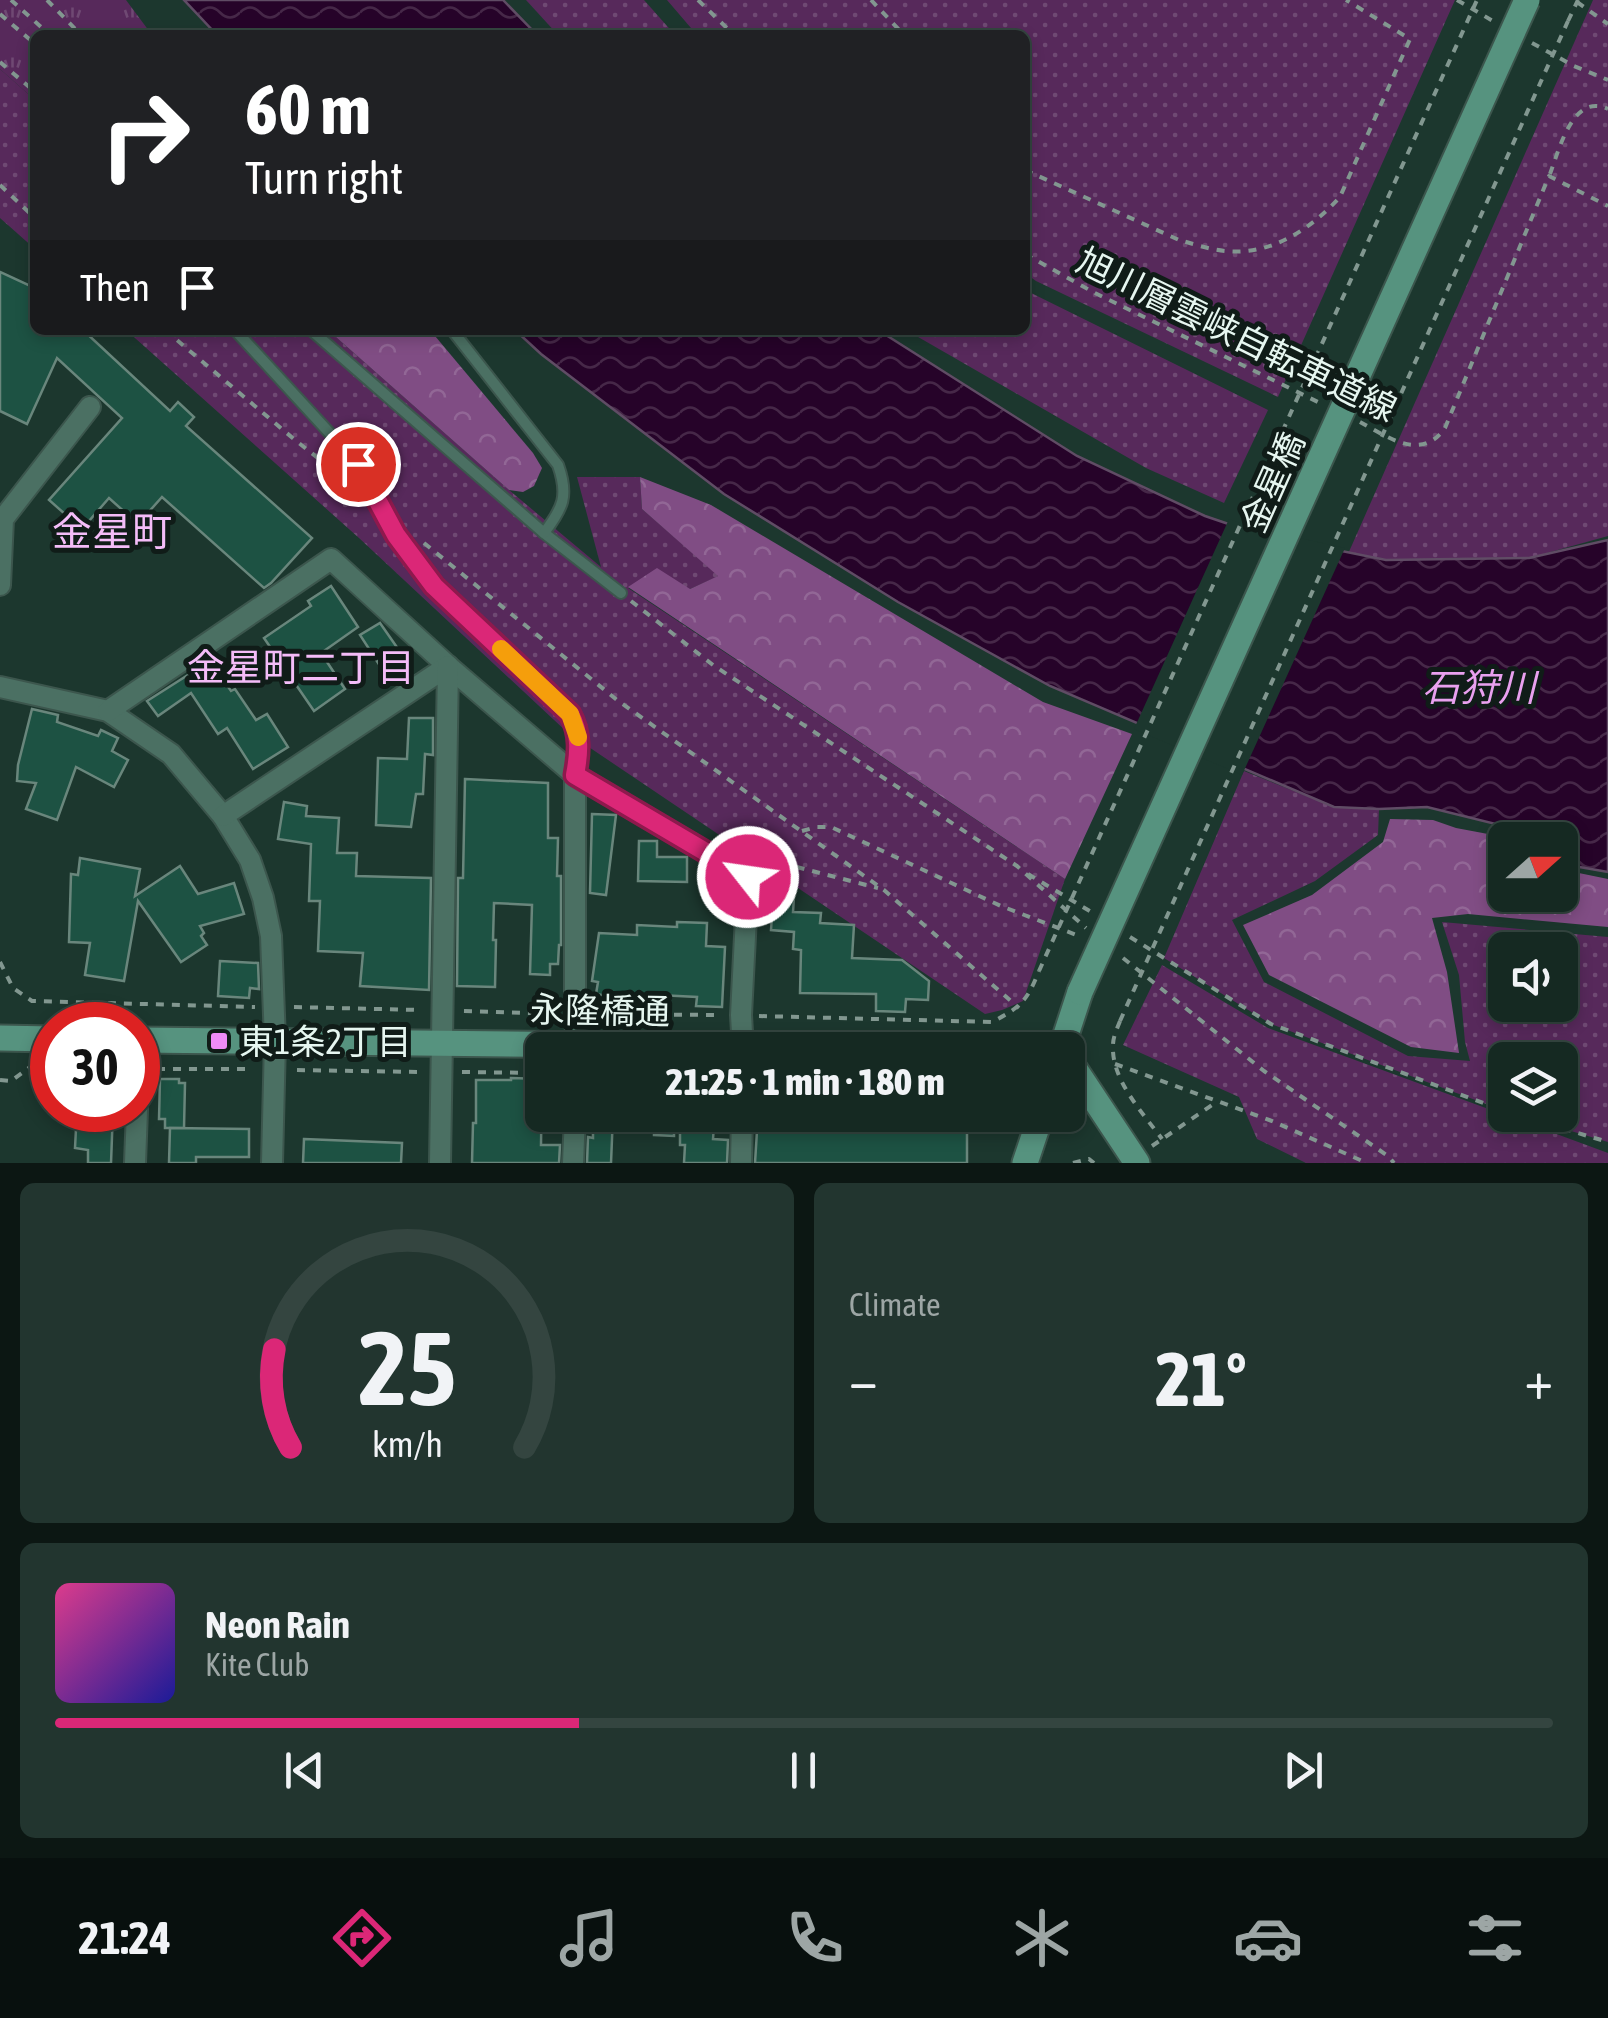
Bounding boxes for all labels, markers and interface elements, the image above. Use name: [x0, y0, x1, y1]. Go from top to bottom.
text: 60 m: [245, 69, 371, 149]
icon: right: [80, 70, 210, 200]
text: Turn right: [245, 152, 403, 204]
street label: 旭川層雲峡自転車道線: [1071, 239, 1403, 429]
icon: arrive: [170, 260, 225, 315]
text: Then: [80, 266, 150, 309]
pin: [316, 422, 401, 507]
street label: 金星橋: [1232, 426, 1312, 538]
icon: arrive: [331, 437, 386, 492]
district label: 金星町: [52, 509, 172, 554]
district label: 金星町二丁目: [187, 646, 415, 689]
water label: 石狩川: [1422, 666, 1540, 709]
north arrow: [1488, 822, 1578, 912]
map controls: [1488, 822, 1578, 1132]
position arrow: [696, 825, 800, 929]
button: sound: [1488, 932, 1578, 1022]
street label: 永隆橋通: [530, 989, 670, 1031]
speed limit sign: 30: [30, 1002, 160, 1132]
place label: 東1条2丁目: [239, 1021, 412, 1061]
marker: 東1条2丁目: [208, 1030, 230, 1052]
button: layers: [1488, 1042, 1578, 1132]
text: 21:25 · 1 min · 180 m: [665, 1060, 945, 1103]
text: Climate: [849, 1286, 941, 1323]
text: 25: [358, 1308, 456, 1427]
text: 21°: [1155, 1336, 1247, 1422]
text: −: [849, 1348, 878, 1411]
text: +: [1524, 1348, 1553, 1411]
text: km/h: [372, 1424, 442, 1465]
text: Neon Rain: [205, 1603, 350, 1646]
text: Kite Club: [205, 1646, 309, 1683]
icon: previous: [277, 1743, 332, 1798]
icon: pause: [776, 1743, 831, 1798]
icon: next: [1276, 1743, 1331, 1798]
icon: directions: [327, 1903, 397, 1973]
icon: music: [554, 1903, 624, 1973]
icon: phone: [780, 1903, 850, 1973]
icon: climate: [1007, 1903, 1077, 1973]
icon: car: [1233, 1903, 1303, 1973]
icon: filters: [1460, 1903, 1530, 1973]
text: 21:24: [78, 1912, 171, 1964]

